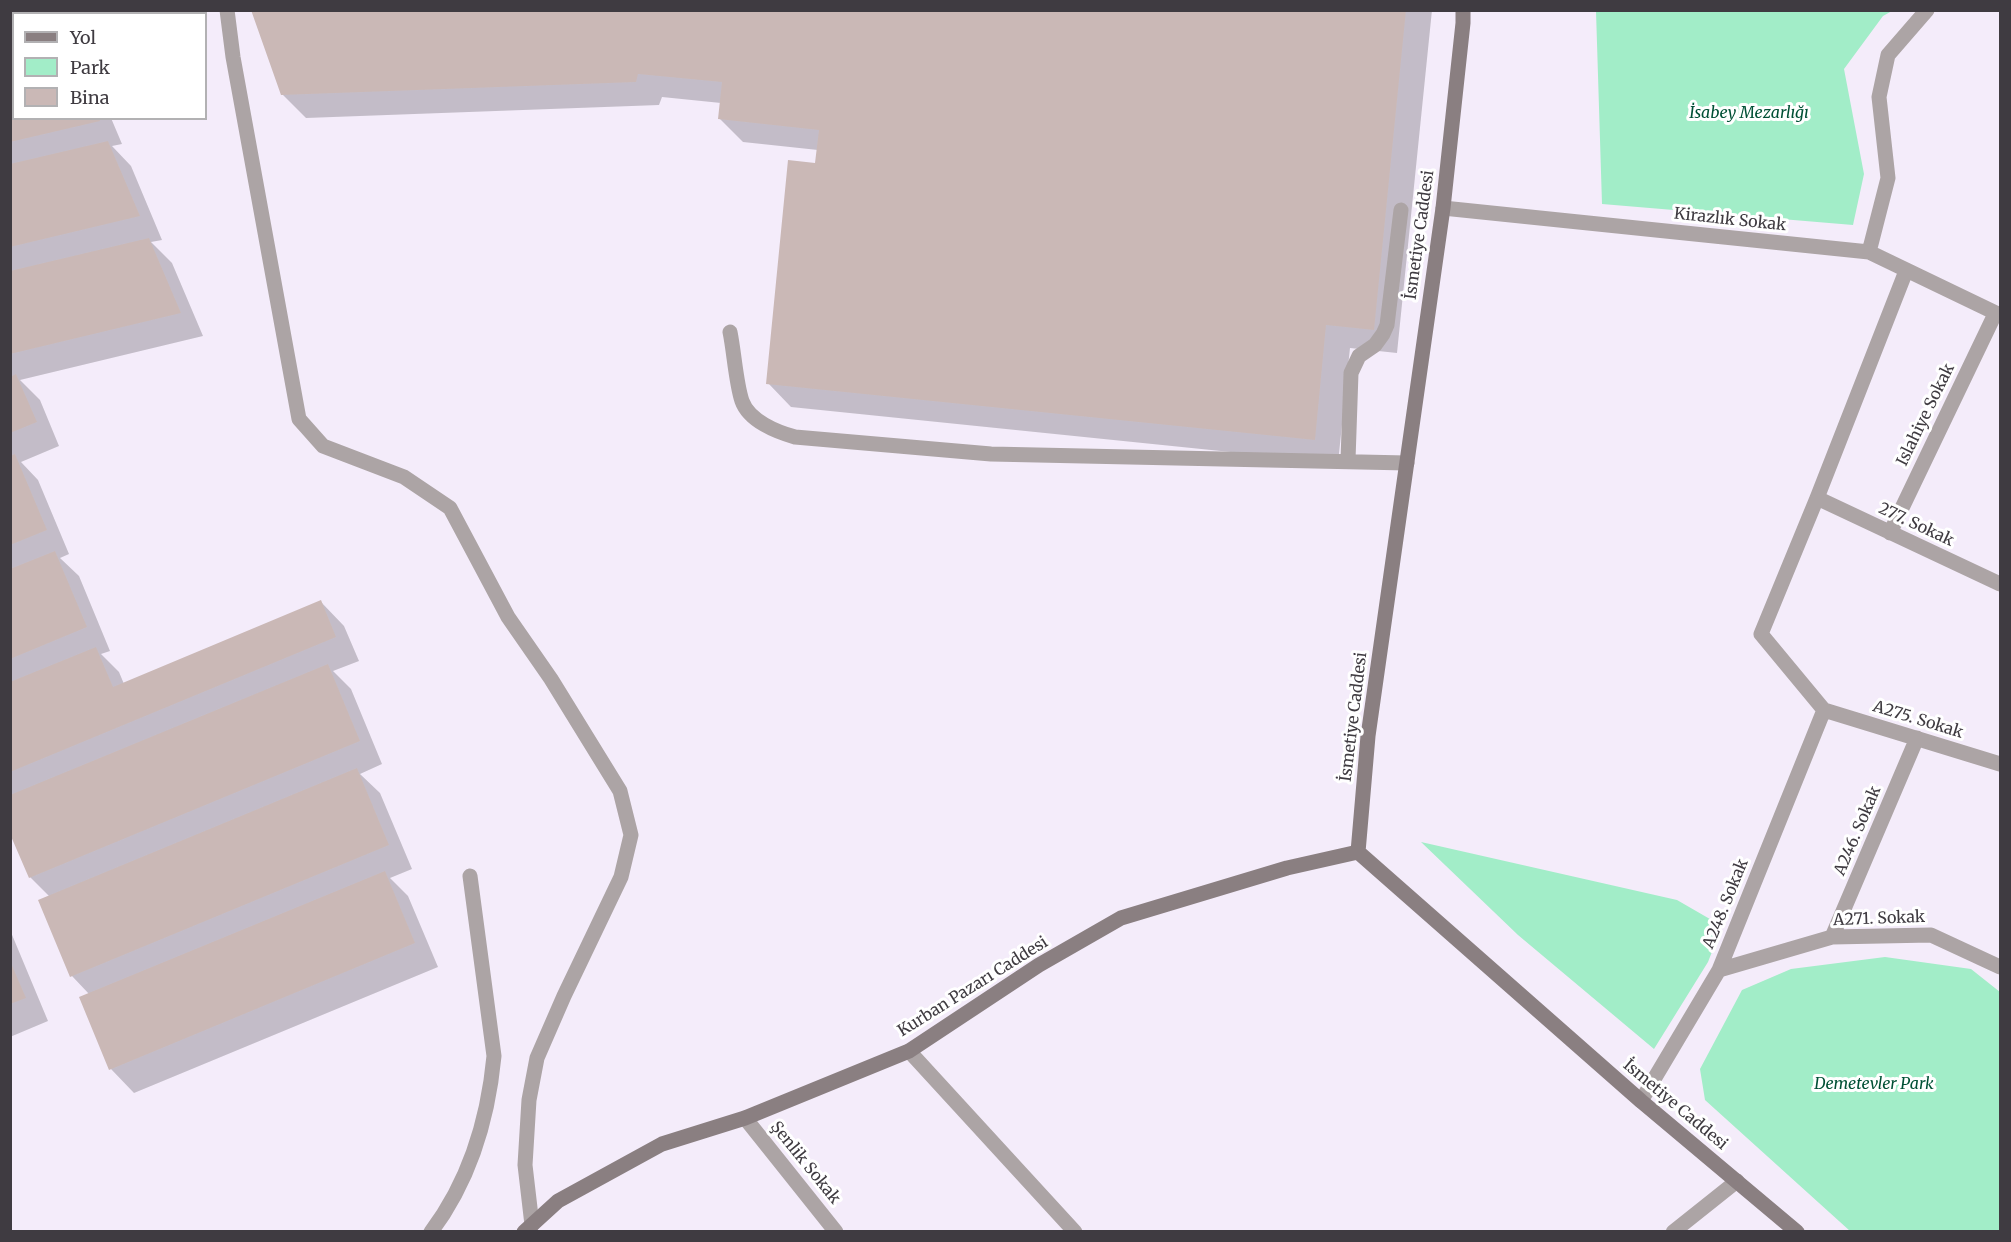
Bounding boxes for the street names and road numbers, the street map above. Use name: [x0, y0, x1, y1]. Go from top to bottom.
street label: İsmetiye Caddesi: [1401, 169, 1439, 301]
street label: Kirazlık Sokak: [1673, 205, 1787, 235]
street label: Islahiye Sokak: [1893, 361, 1959, 469]
street label: 277. Sokak: [1875, 499, 1957, 551]
street label: İsmetiye Caddesi: [1337, 651, 1371, 783]
street label: A275. Sokak: [1871, 697, 1965, 743]
street label: A246. Sokak: [1831, 783, 1885, 879]
street label: A248. Sokak: [1699, 856, 1753, 952]
street label: A271. Sokak: [1833, 908, 1925, 930]
street label: Kurban Pazarı Caddesi: [894, 933, 1052, 1041]
street label: İsmetiye Caddesi: [1619, 1056, 1731, 1154]
street label: Şenlik Sokak: [766, 1118, 844, 1208]

